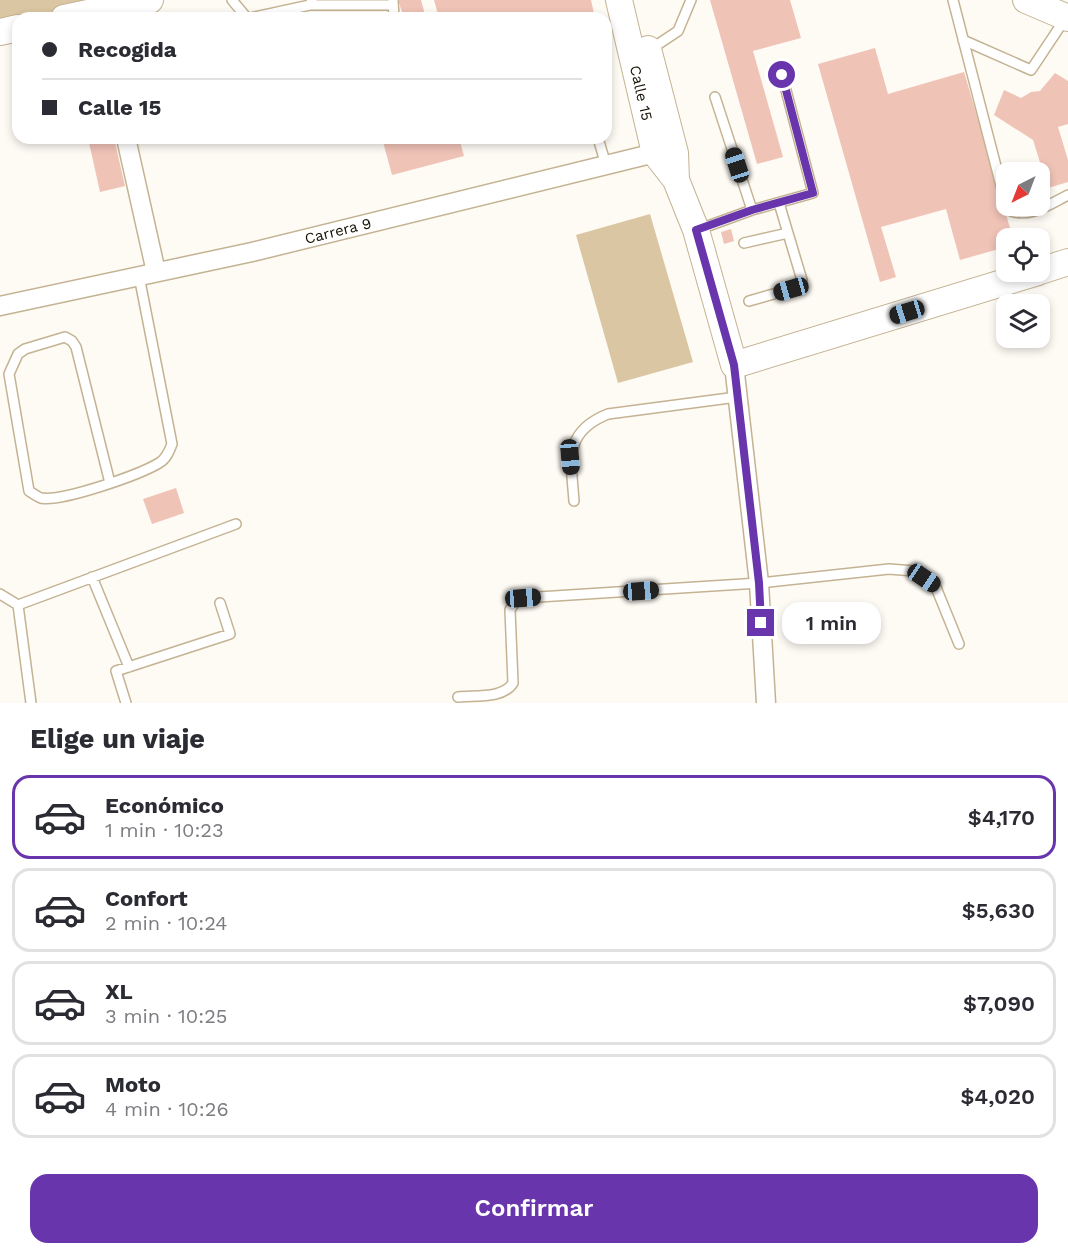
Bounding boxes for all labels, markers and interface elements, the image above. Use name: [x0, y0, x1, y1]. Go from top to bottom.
text: Recogida: [78, 37, 177, 62]
route start: [768, 61, 795, 88]
street label: Calle 15: [626, 64, 656, 122]
text: Calle 15: [78, 95, 161, 120]
car: [723, 145, 751, 185]
north arrow: [996, 162, 1050, 216]
map controls: [996, 162, 1050, 348]
street label: Carrera 9: [303, 214, 373, 248]
button: locate: [996, 228, 1050, 282]
car: [771, 275, 811, 303]
button: layers: [996, 294, 1050, 348]
car: [887, 298, 927, 326]
car: [559, 438, 581, 476]
car: [904, 560, 944, 596]
car: [622, 581, 660, 601]
car: [504, 588, 542, 608]
callout: 1 min: [782, 602, 881, 644]
route end: [747, 609, 774, 636]
text: 1 min: [806, 611, 857, 635]
text: Elige un viaje: [30, 723, 205, 755]
icon: car: [33, 790, 87, 844]
text: Económico: [105, 793, 224, 818]
text: $4,170: [968, 805, 1035, 830]
text: 1 min · 10:23: [105, 818, 224, 842]
icon: car: [33, 883, 87, 937]
text: Confort: [105, 886, 188, 911]
text: $5,630: [962, 898, 1035, 923]
text: 2 min · 10:24: [105, 911, 227, 935]
icon: car: [33, 976, 87, 1030]
text: XL: [105, 979, 133, 1004]
text: $7,090: [963, 991, 1035, 1016]
text: 3 min · 10:25: [105, 1004, 227, 1028]
icon: car: [33, 1069, 87, 1123]
text: Moto: [105, 1072, 161, 1097]
text: $4,020: [960, 1084, 1035, 1109]
text: 4 min · 10:26: [105, 1097, 229, 1121]
button: Confirmar: [30, 1174, 1038, 1243]

